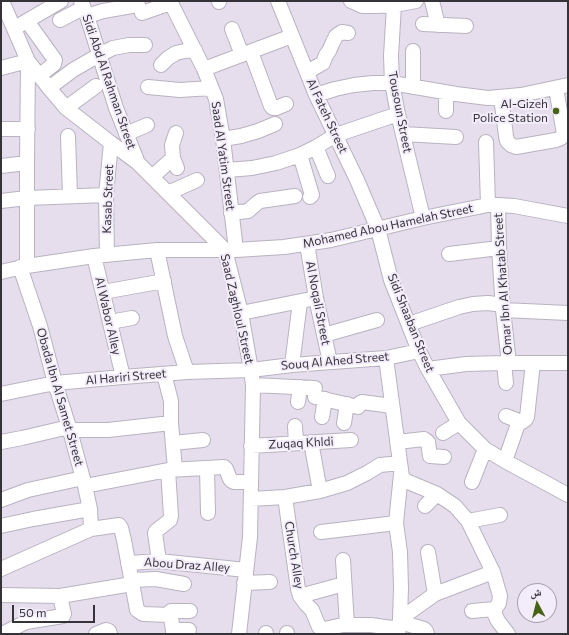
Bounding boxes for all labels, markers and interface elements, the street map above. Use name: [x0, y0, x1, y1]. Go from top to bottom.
street label: Sidi Abd Al Rahman Street: [79, 13, 139, 151]
street label: Tousoun Street: [385, 70, 415, 154]
street label: Al Fateh Street: [303, 76, 351, 156]
place label: Al-Gizeh Police Station: [473, 97, 548, 125]
street label: Saad Al Yatim Street: [208, 101, 238, 211]
marker: Al-Gizeh Police Station: [551, 106, 561, 116]
street label: Kasab Street: [100, 164, 116, 234]
street label: Mohamed Abou Hamelah Street: [301, 201, 475, 251]
street label: Omar Ibn Al Khatab Street: [491, 212, 515, 356]
street label: Saad Zaghloul Street: [217, 252, 257, 366]
street label: Al Noqali Street: [303, 260, 333, 346]
street label: Sidi Shaaban Street: [385, 271, 437, 375]
street label: Al Wabor Alley: [92, 276, 124, 356]
street label: Obada Ibn Al Samet Street: [33, 326, 87, 468]
street label: Souq Al Ahed Street: [280, 349, 390, 373]
street label: Al Hariri Street: [85, 366, 167, 388]
street label: Zuqaq Khldi: [268, 434, 334, 452]
street label: Church Alley: [282, 520, 306, 590]
street label: Abou Draz Alley: [143, 555, 231, 575]
north arrow: [517, 583, 557, 623]
text: ش: [529, 584, 542, 599]
scale bar: [14, 597, 97, 623]
text: 50 m: [19, 605, 47, 619]

